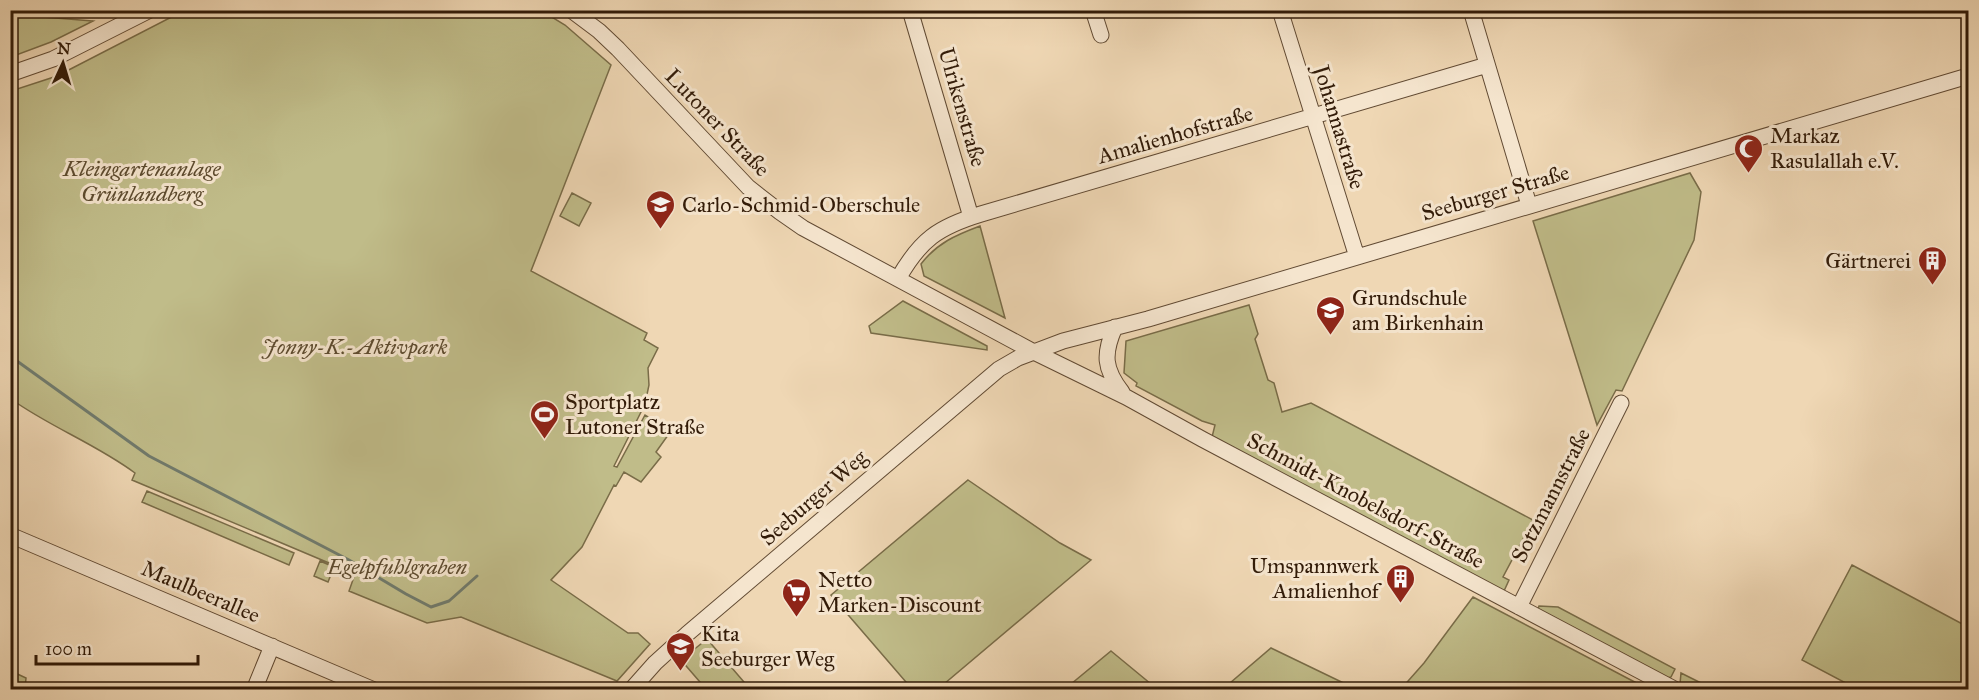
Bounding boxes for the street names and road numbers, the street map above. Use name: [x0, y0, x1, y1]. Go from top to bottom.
street label: Ulrikenstraße: [933, 44, 992, 170]
street label: Johannastraße: [1307, 60, 1371, 192]
street label: Lutoner Straße: [659, 63, 776, 182]
street label: Amalienhofstraße: [1093, 99, 1256, 170]
street label: Seeburger Straße: [1418, 158, 1572, 226]
street label: Sotzmannstraße: [1505, 423, 1596, 567]
street label: Schmidt-Knobelsdorf-Straße: [1243, 426, 1489, 574]
street label: Seeburger Weg: [754, 443, 873, 551]
street label: Maulbeerallee: [137, 554, 264, 629]

